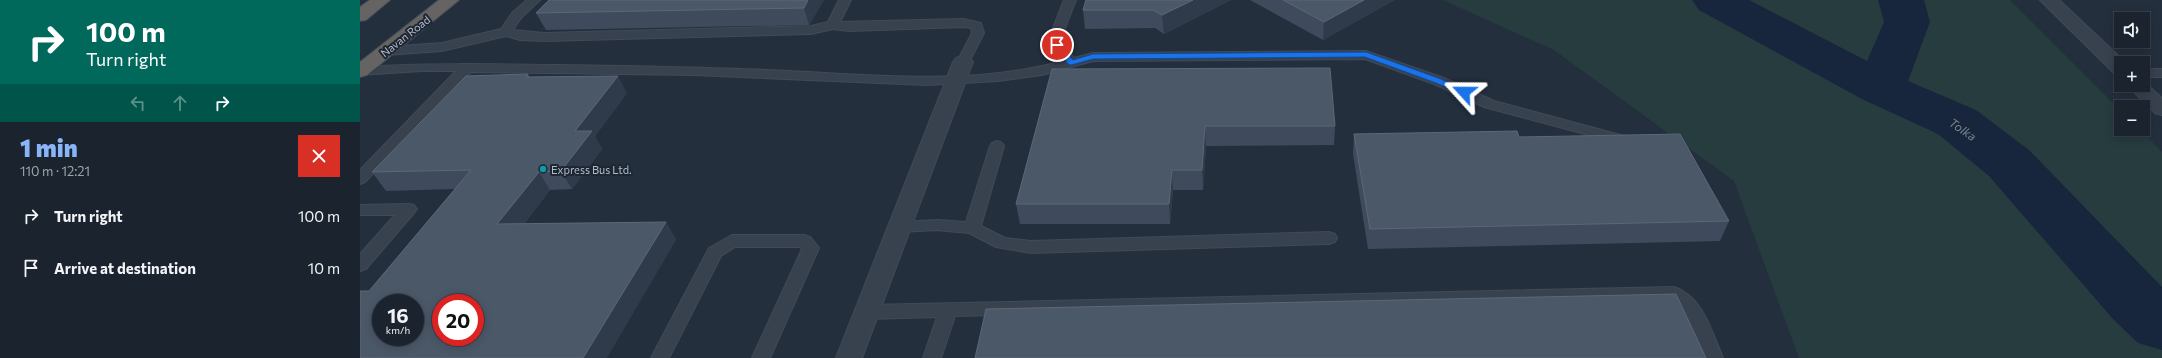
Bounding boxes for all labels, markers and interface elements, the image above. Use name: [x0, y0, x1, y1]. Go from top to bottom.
map controls: [2114, 12, 2150, 136]
button: sound: [2114, 12, 2150, 48]
street label: Navan Road: [378, 13, 432, 59]
text: 100 m: [86, 14, 166, 48]
icon: right: [20, 16, 72, 68]
pin: [1040, 28, 1074, 62]
icon: arrive: [1046, 34, 1068, 56]
text: Turn right: [86, 48, 166, 70]
button: +: [2114, 56, 2150, 92]
position arrow: [1443, 71, 1485, 113]
icon: left: [127, 92, 149, 114]
icon: ahead: [169, 92, 191, 114]
icon: right: [211, 92, 233, 114]
button: −: [2114, 100, 2150, 136]
water label: Tolka: [1947, 115, 1979, 143]
text: 1 min: [20, 133, 78, 162]
button: close: [298, 135, 340, 177]
text: 110 m · 12:21: [20, 163, 90, 179]
place label: Express Bus Ltd.: [551, 163, 632, 176]
marker: Express Bus Ltd.: [538, 164, 548, 174]
icon: right: [20, 205, 42, 227]
text: Turn right: [54, 207, 123, 225]
text: 100 m: [298, 207, 340, 225]
icon: arrive: [20, 257, 42, 279]
text: Arrive at destination: [54, 259, 196, 277]
text: 10 m: [308, 259, 340, 277]
speed limit sign: 20: [432, 294, 484, 346]
text: 16: [387, 303, 409, 327]
text: km/h: [386, 324, 410, 336]

